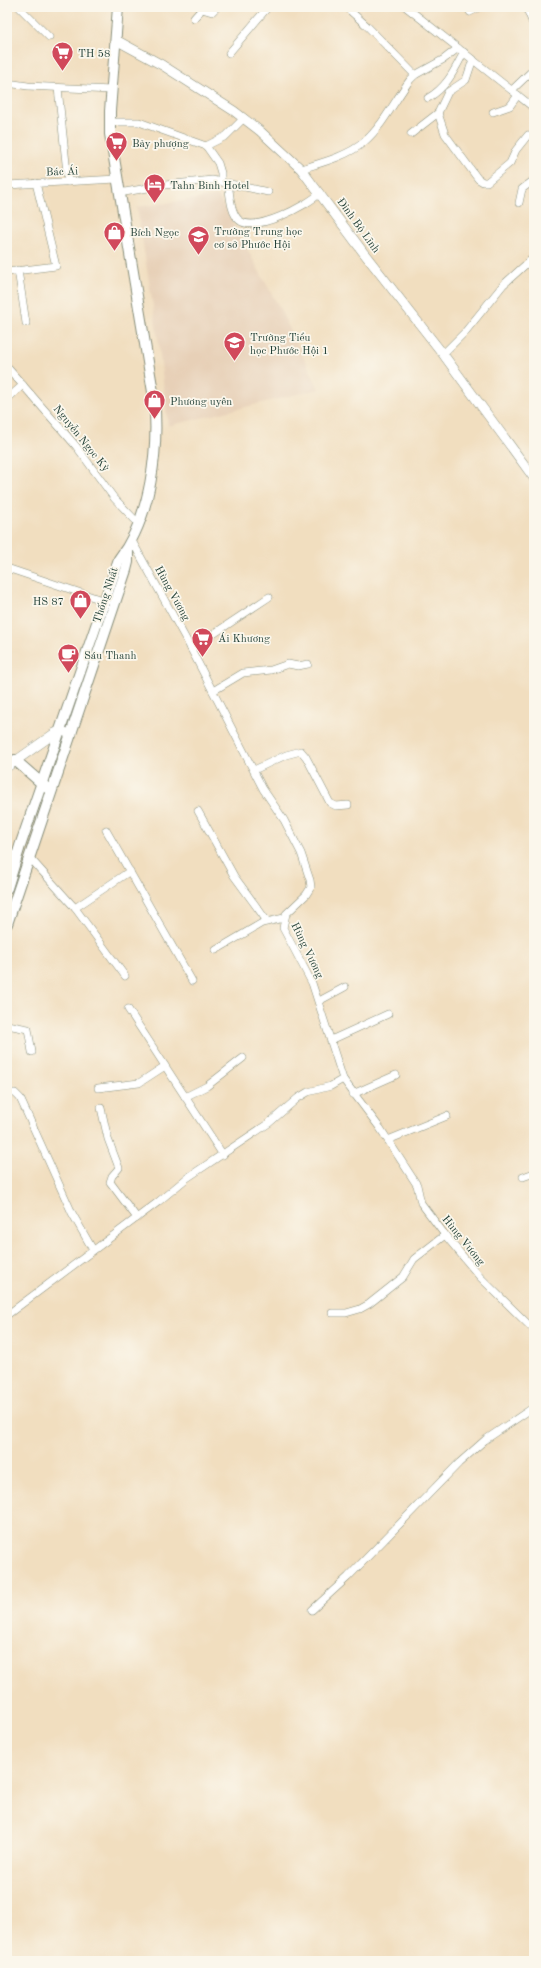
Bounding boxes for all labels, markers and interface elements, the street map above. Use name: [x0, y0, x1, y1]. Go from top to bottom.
supermarket icon: TH 58: [50, 40, 76, 73]
place label: TH 58: [78, 49, 110, 60]
supermarket icon: Bảy phượng: [104, 130, 130, 163]
place label: Bảy phượng: [132, 139, 189, 150]
street label: Bác Ái: [46, 164, 78, 179]
hotel icon: Tahn Binh Hotel: [141, 172, 167, 205]
place label: Tahn Binh Hotel: [170, 181, 249, 192]
street label: Đinh Bộ Lĩnh: [334, 196, 381, 255]
shop icon: Bích Ngọc: [101, 219, 127, 252]
school or university icon: Trường Trung học cơ sở Phước Hội: [185, 224, 211, 257]
place label: Trường Trung học cơ sở Phước Hội: [214, 227, 302, 251]
place label: Bích Ngọc: [130, 228, 179, 239]
school or university icon: Trường Tiểu học Phước Hội 1: [221, 330, 247, 363]
place label: Trường Tiểu học Phước Hội 1: [250, 332, 329, 357]
shop icon: Phương uyên: [142, 388, 168, 421]
place label: Phương uyên: [170, 397, 232, 408]
street label: Nguyễn Ngọc Kỳ: [51, 403, 112, 474]
street label: Hùng Vương: [152, 565, 191, 623]
street label: Thống Nhất: [91, 566, 121, 625]
shop icon: HS 87: [67, 588, 93, 621]
place label: HS 87: [33, 597, 64, 608]
supermarket icon: Ái Khương: [189, 625, 215, 658]
place label: Ái Khương: [218, 632, 270, 645]
cafe icon: Sáu Thanh: [56, 642, 82, 675]
place label: Sáu Thanh: [84, 651, 136, 662]
street label: Hùng Vương: [288, 921, 325, 980]
street label: Hùng Vương: [439, 1214, 486, 1268]

